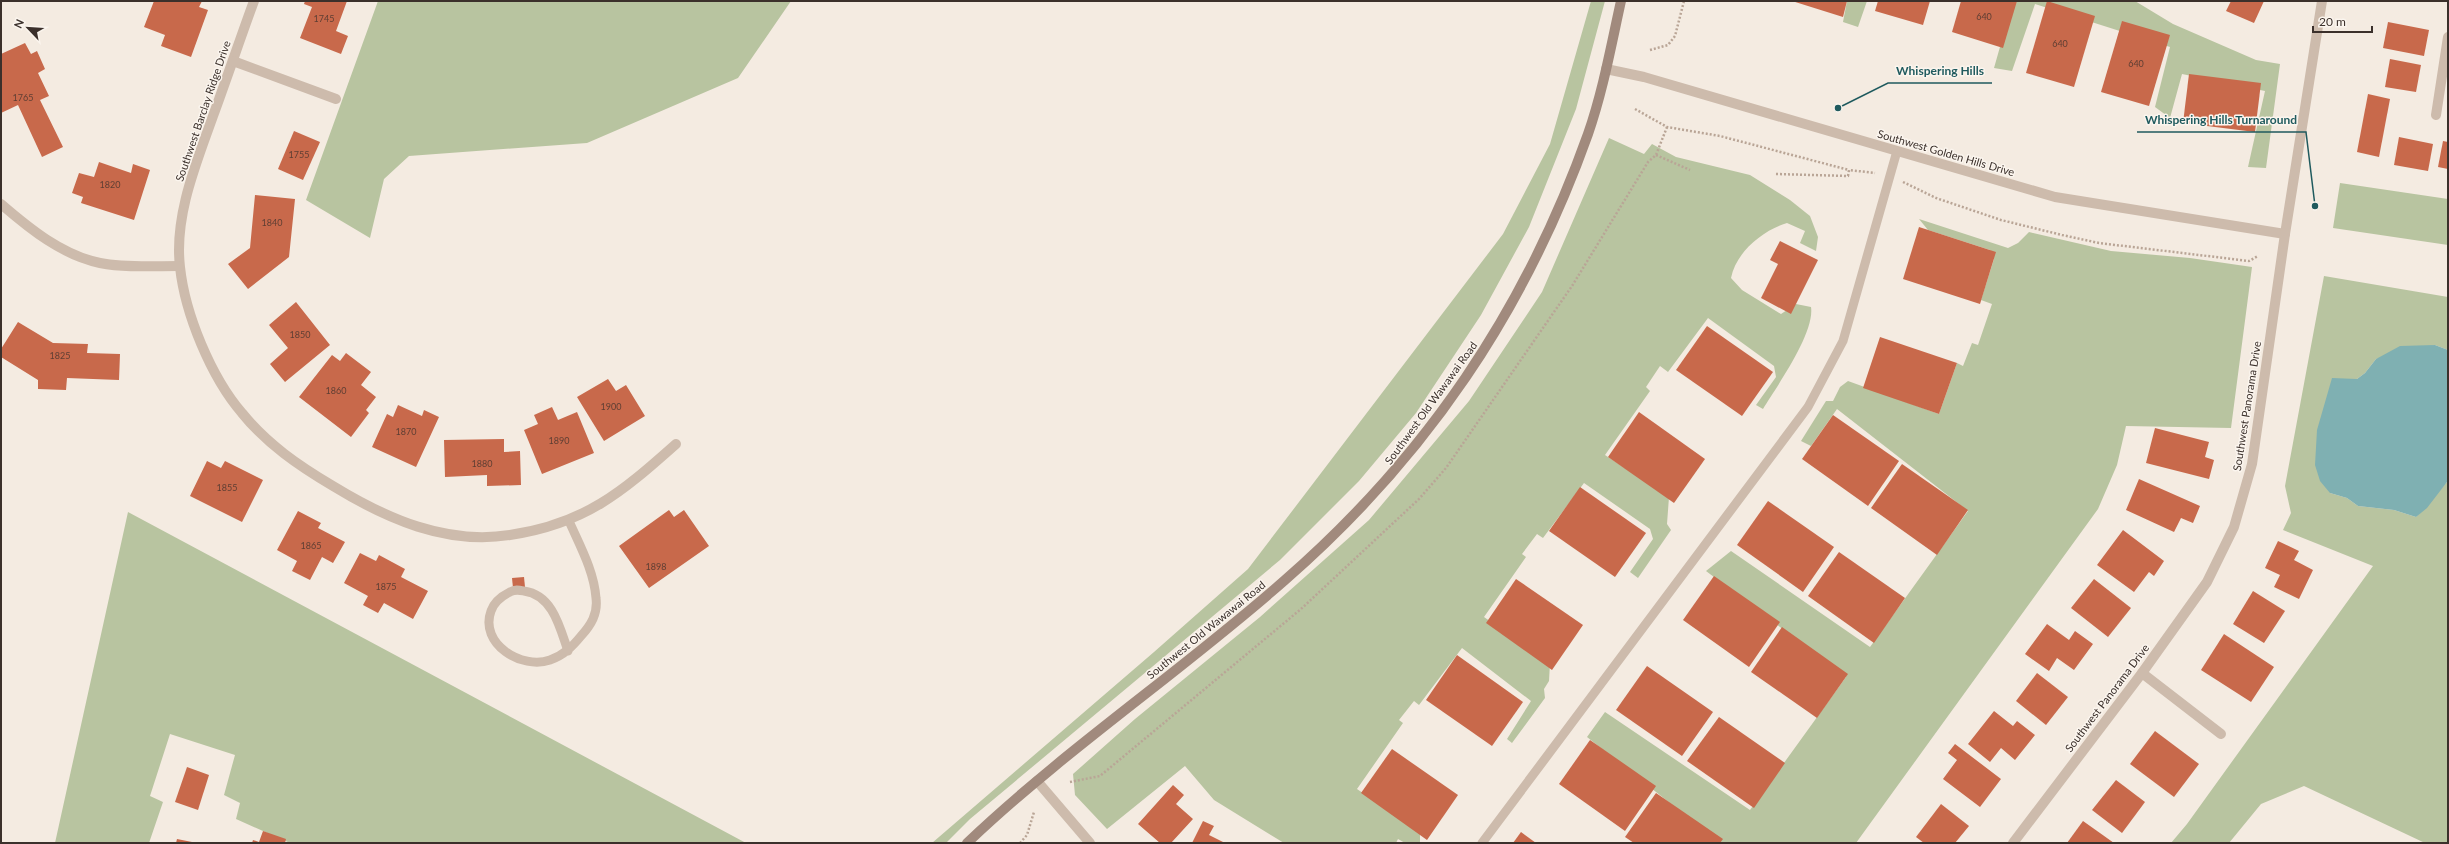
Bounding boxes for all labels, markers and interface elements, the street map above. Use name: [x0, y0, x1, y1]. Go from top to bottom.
north arrow: [8, 8, 48, 48]
scale bar: [2313, 8, 2372, 34]
house number: 640: [1976, 11, 1992, 22]
house number: 1745: [314, 13, 334, 24]
text: 20 m: [2319, 14, 2346, 29]
text: N: [11, 17, 26, 30]
house number: 640: [2052, 38, 2068, 49]
street label: Southwest Barclay Ridge Drive: [172, 39, 233, 183]
house number: 640: [2128, 58, 2144, 69]
callout: Whispering Hills: [1888, 59, 1992, 83]
text: Whispering Hills: [1896, 63, 1984, 78]
house number: 1765: [13, 92, 33, 103]
callout: Whispering Hills Turnaround: [2137, 108, 2306, 132]
text: Whispering Hills Turnaround: [2145, 112, 2297, 127]
street label: Southwest Golden Hills Drive: [1876, 127, 2016, 178]
house number: 1755: [289, 149, 309, 160]
house number: 1820: [100, 179, 120, 190]
house number: 1840: [262, 217, 282, 228]
house number: 1850: [290, 329, 310, 340]
street label: Southwest Old Wawawai Road: [1382, 339, 1479, 467]
street label: Southwest Panorama Drive: [2230, 340, 2263, 472]
house number: 1825: [50, 350, 70, 361]
house number: 1860: [326, 385, 346, 396]
house number: 1900: [601, 401, 621, 412]
house number: 1870: [396, 426, 416, 437]
house number: 1890: [549, 435, 569, 446]
house number: 1880: [472, 458, 492, 469]
house number: 1855: [217, 482, 237, 493]
house number: 1865: [301, 540, 321, 551]
house number: 1898: [646, 561, 666, 572]
street label: Southwest Old Wawawai Road: [1144, 578, 1267, 681]
house number: 1875: [376, 581, 396, 592]
street label: Southwest Panorama Drive: [2062, 641, 2151, 754]

